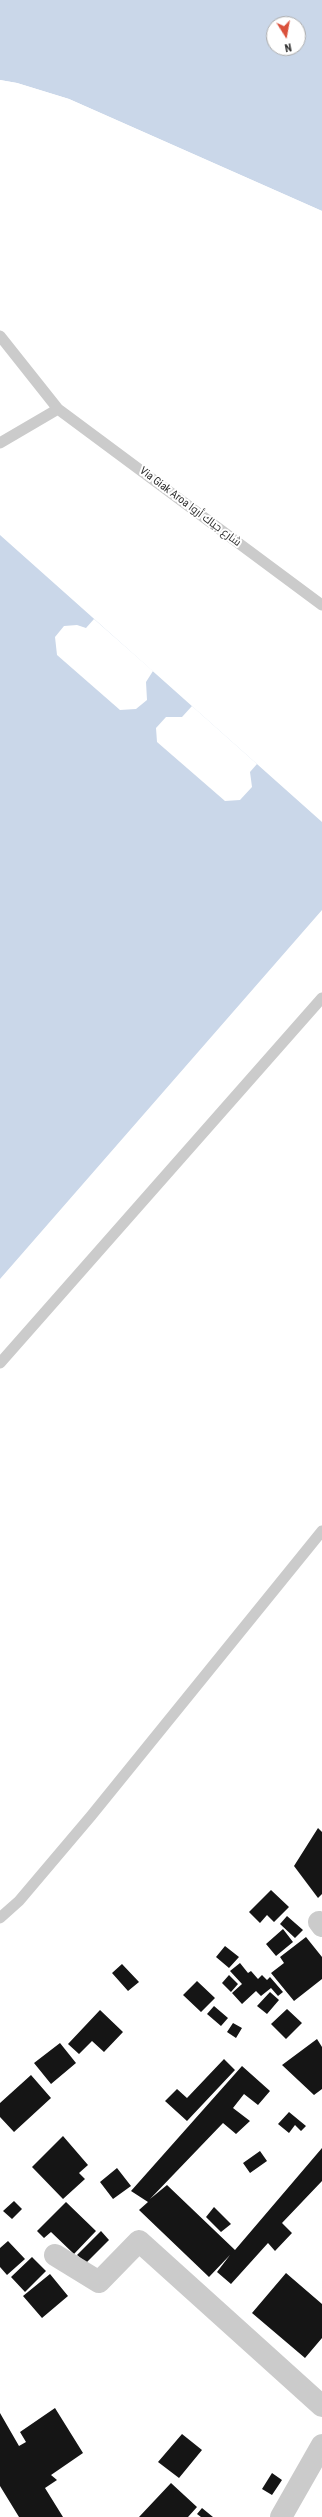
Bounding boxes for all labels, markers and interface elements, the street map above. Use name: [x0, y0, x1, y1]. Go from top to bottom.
north arrow: [266, 16, 306, 56]
text: N: [284, 40, 293, 54]
street label: Via Giak Aroa شارع جياك أروا: [137, 465, 243, 549]

